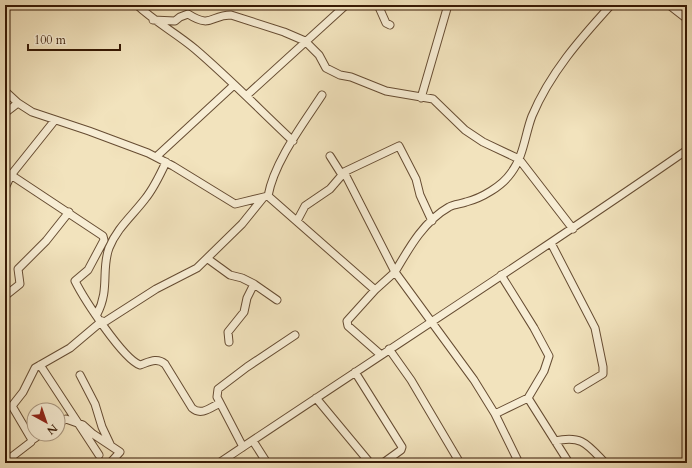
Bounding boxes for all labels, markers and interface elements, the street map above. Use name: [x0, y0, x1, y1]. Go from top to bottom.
scale bar: [28, 26, 120, 52]
text: 100 m: [34, 32, 67, 48]
north arrow: [26, 402, 66, 442]
text: N: [43, 420, 61, 438]

